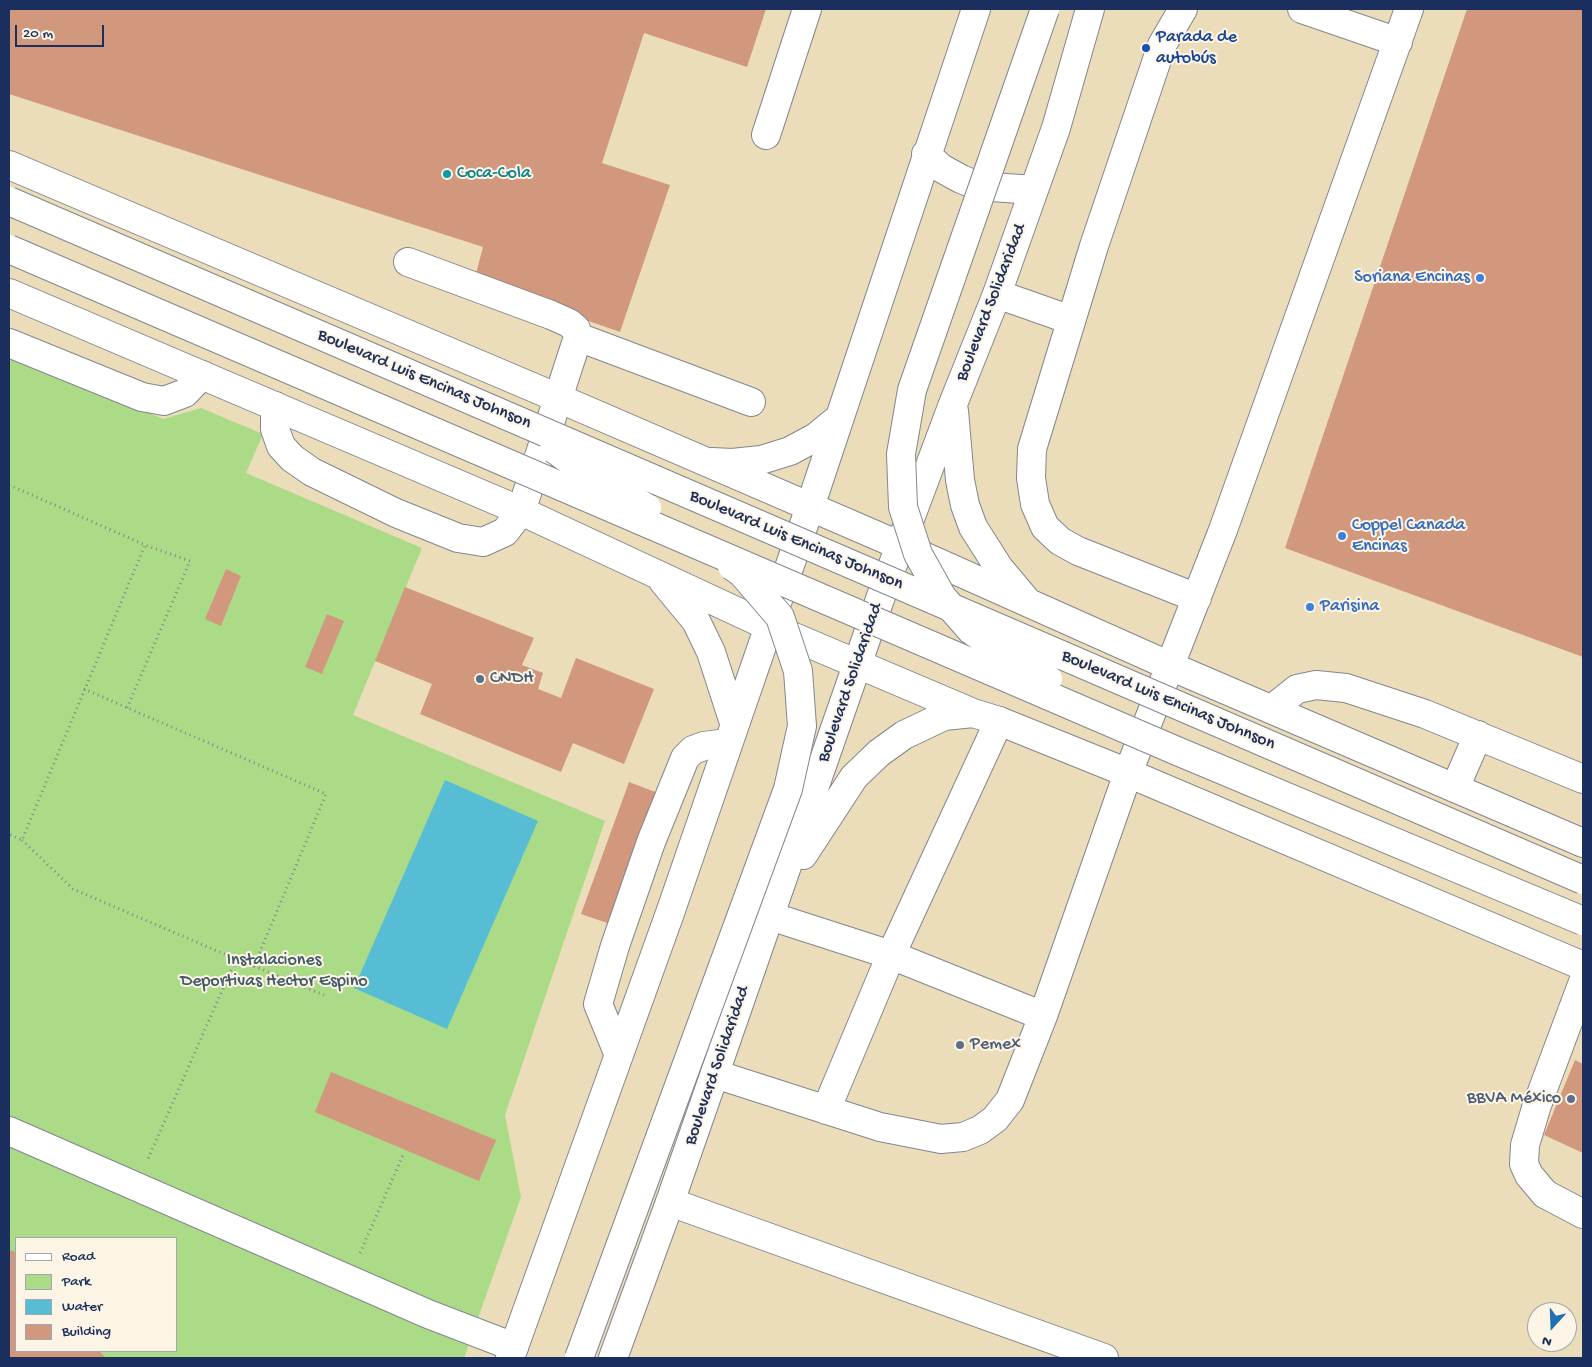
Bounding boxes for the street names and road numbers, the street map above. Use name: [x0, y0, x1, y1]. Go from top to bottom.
street label: Boulevard Solidaridad: [952, 221, 1032, 385]
street label: Boulevard Luis Encinas Johnson: [314, 325, 534, 435]
street label: Boulevard Luis Encinas Johnson: [686, 486, 906, 596]
street label: Boulevard Solidaridad: [814, 601, 888, 765]
street label: Boulevard Luis Encinas Johnson: [1058, 646, 1278, 756]
street label: Boulevard Solidaridad: [681, 984, 755, 1148]

